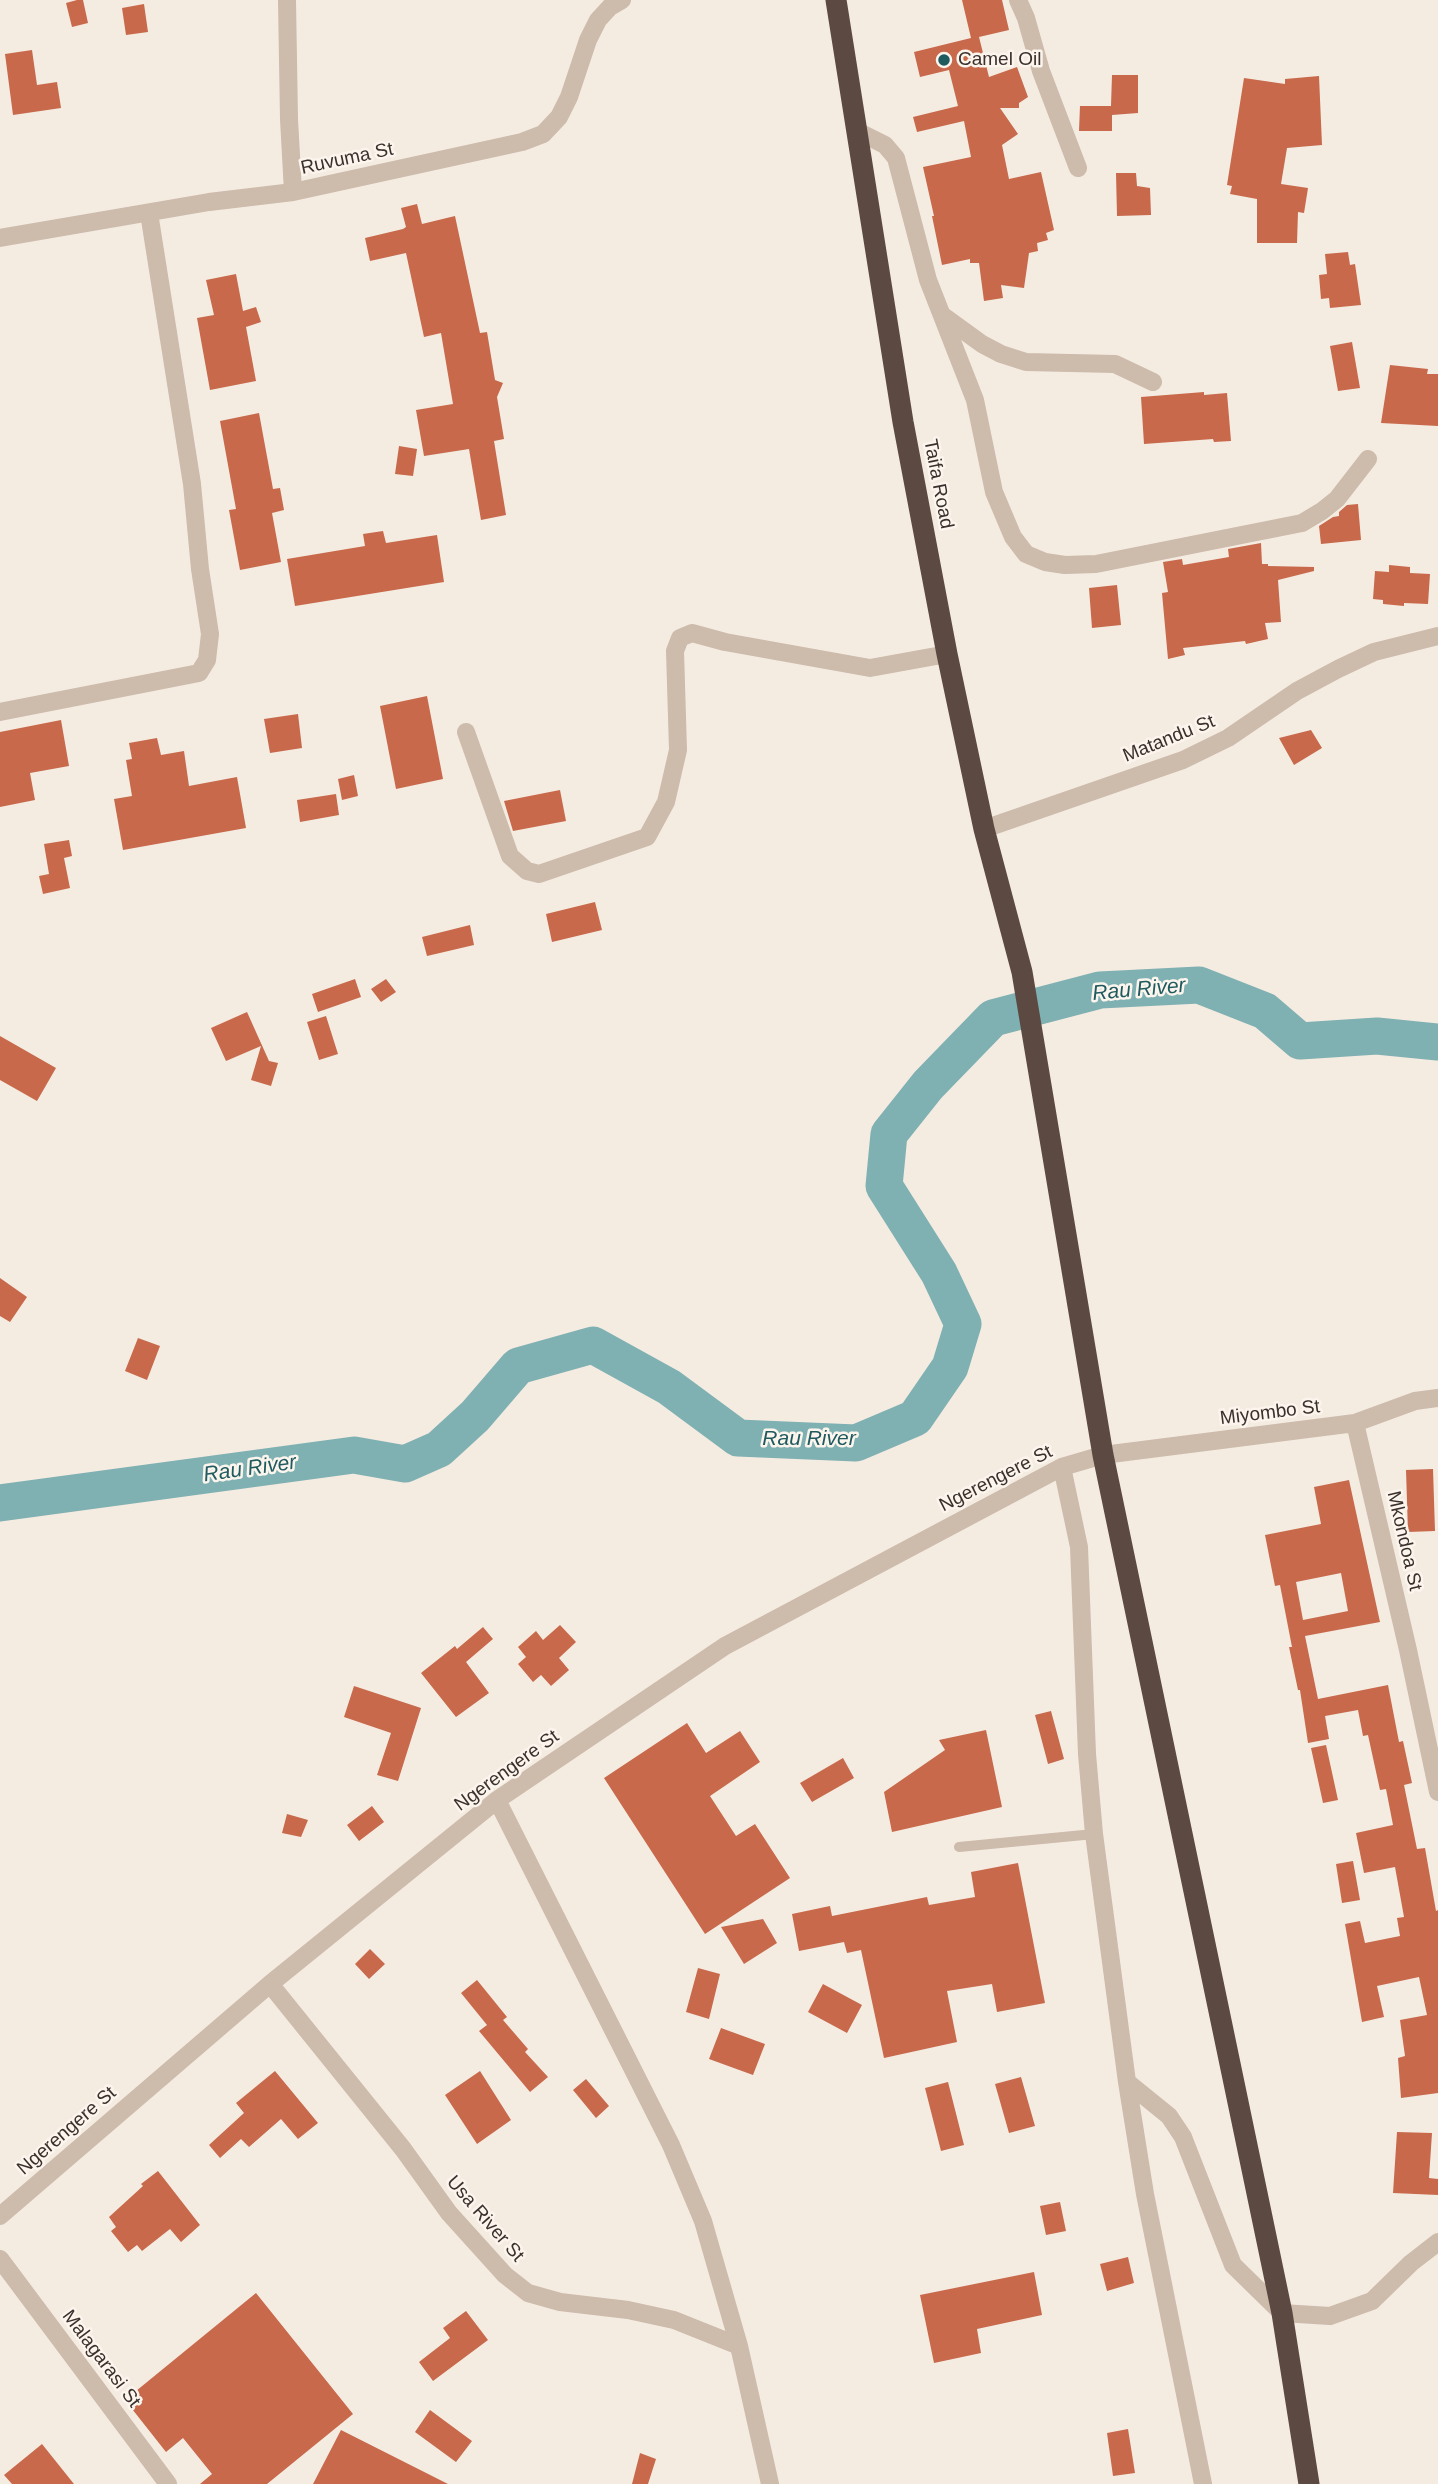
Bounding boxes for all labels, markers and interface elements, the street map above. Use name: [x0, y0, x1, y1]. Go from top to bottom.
place label: Camel Oil: [958, 49, 1041, 71]
marker: Camel Oil: [936, 52, 952, 68]
street label: Ruvuma St: [299, 138, 395, 180]
street label: Taifa Road: [918, 437, 958, 531]
street label: Matandu St: [1120, 710, 1218, 768]
water label: Rau River: [1091, 973, 1187, 1007]
street label: Miyombo St: [1219, 1396, 1321, 1430]
water label: Rau River: [762, 1426, 856, 1452]
street label: Ngerengere St: [936, 1441, 1056, 1517]
water label: Rau River: [202, 1450, 298, 1488]
street label: Mkondoa St: [1381, 1489, 1427, 1593]
street label: Ngerengere St: [450, 1725, 564, 1817]
street label: Ngerengere St: [13, 2082, 121, 2180]
street label: Usa River St: [441, 2171, 529, 2267]
street label: Malagarasi St: [57, 2306, 145, 2412]

